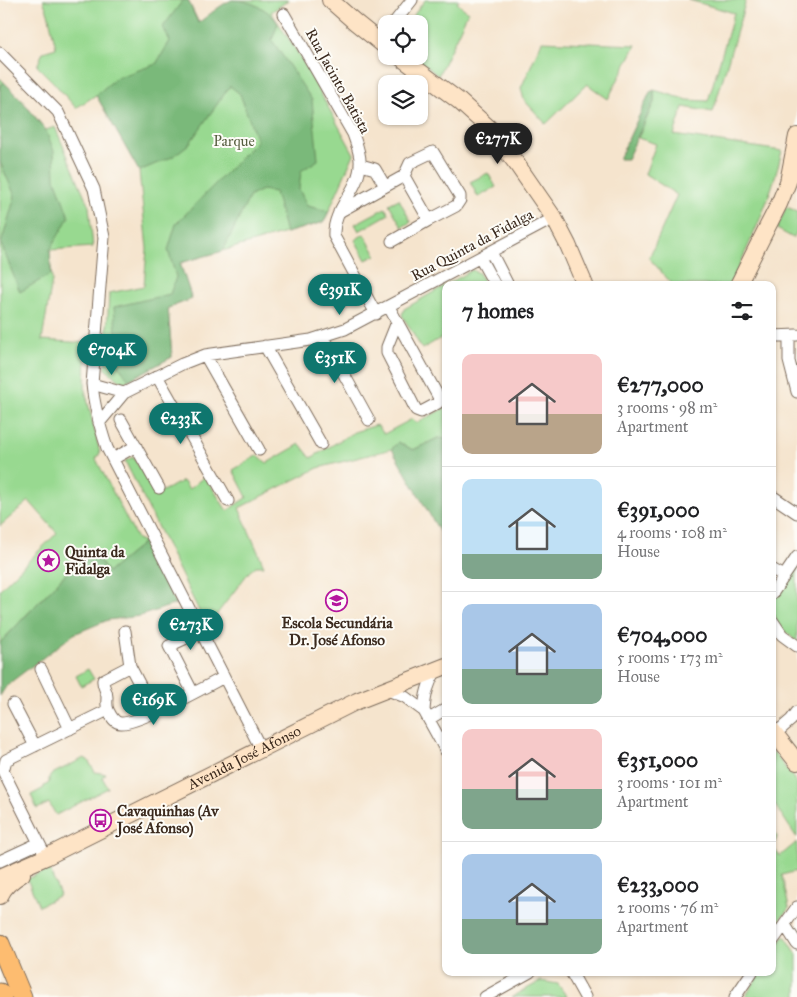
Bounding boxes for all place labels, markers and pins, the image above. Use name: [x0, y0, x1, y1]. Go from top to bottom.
pin: €277K: [463, 122, 533, 165]
pin: €391K: [305, 274, 375, 316]
pin: €704K: [77, 334, 147, 376]
pin: €351K: [300, 342, 370, 384]
pin: €233K: [146, 402, 216, 445]
place label: Quinta da Fidalga: [65, 543, 125, 579]
place icon: Quinta da Fidalga: [37, 549, 61, 573]
school or university icon: Escola Secundária Dr. José Afonso: [325, 588, 349, 612]
pin: €273K: [156, 608, 226, 651]
place label: Escola Secundária Dr. José Afonso: [281, 614, 393, 650]
pin: €169K: [119, 684, 189, 726]
place label: Cavaquinhas (Av José Afonso): [115, 802, 219, 838]
bus stop icon: Cavaquinhas (Av José Afonso): [89, 808, 113, 832]

